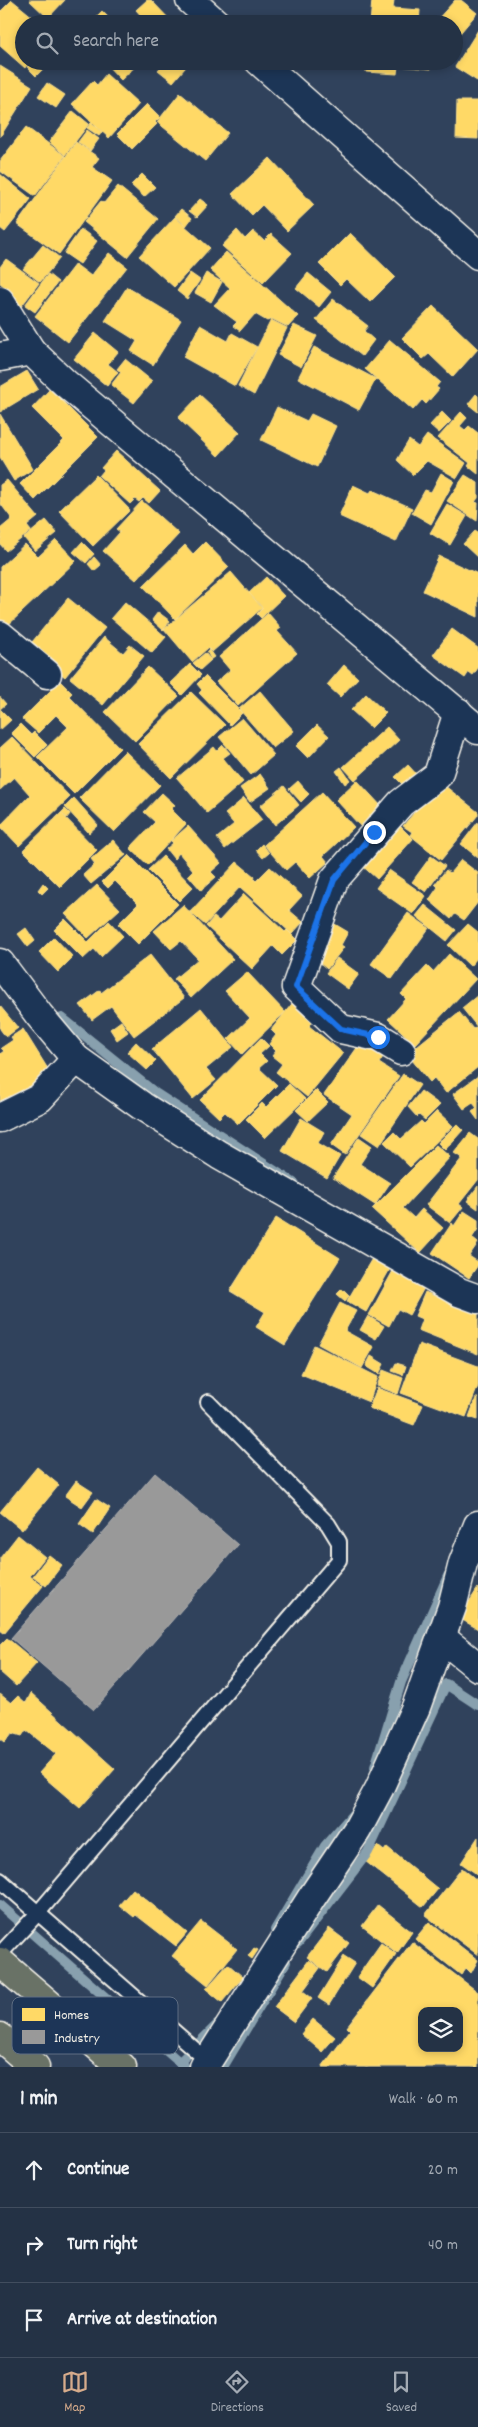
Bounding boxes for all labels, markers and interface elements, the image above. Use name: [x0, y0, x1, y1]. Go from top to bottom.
search box: [15, 15, 463, 70]
icon: search: [33, 29, 61, 57]
text: Search here: [73, 29, 159, 56]
route end: [363, 821, 386, 844]
route start: [367, 1026, 390, 1049]
legend: [12, 1997, 178, 2054]
text: Homes: [54, 2006, 89, 2026]
map controls: [418, 2007, 463, 2052]
button: layers: [418, 2007, 463, 2052]
text: Industry: [54, 2029, 100, 2049]
text: 1 min: [20, 2085, 57, 2115]
text: Walk · 60 m: [389, 2088, 458, 2111]
icon: ahead: [20, 2156, 48, 2184]
text: Continue: [67, 2157, 129, 2184]
text: 20 m: [428, 2159, 458, 2182]
icon: right: [20, 2231, 48, 2259]
text: Turn right: [67, 2232, 138, 2259]
text: 40 m: [428, 2234, 458, 2257]
icon: arrive: [20, 2306, 48, 2334]
text: Arrive at destination: [67, 2307, 217, 2334]
tab: Map: [61, 2368, 89, 2418]
tab: Directions: [211, 2368, 264, 2418]
tab: Saved: [386, 2368, 417, 2418]

